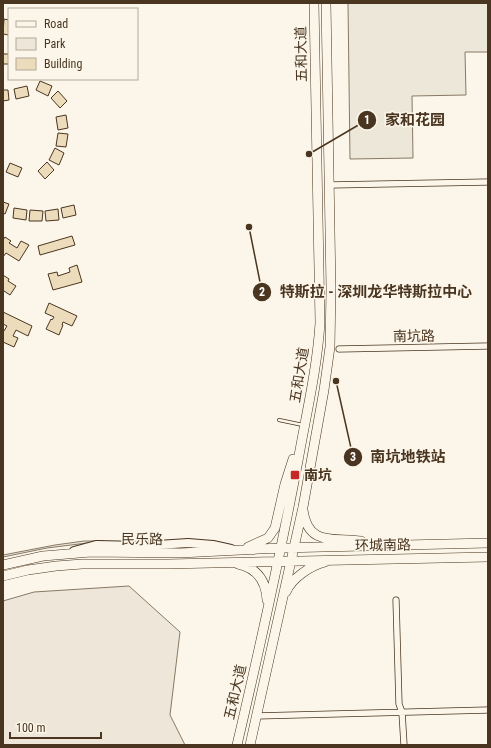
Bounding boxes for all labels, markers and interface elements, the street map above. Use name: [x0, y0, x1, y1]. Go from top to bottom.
legend: [8, 8, 138, 80]
text: Road: [44, 17, 68, 31]
street label: 五和大道: [293, 26, 309, 82]
text: Park: [44, 37, 66, 51]
text: Building: [44, 57, 82, 71]
callout: 家和花园: [357, 107, 453, 134]
text: 家和花园: [385, 111, 445, 129]
text: 1: [364, 113, 370, 127]
callout: 特斯拉 - 深圳龙华特斯拉中心: [252, 279, 480, 306]
text: 特斯拉 - 深圳龙华特斯拉中心: [280, 283, 472, 301]
text: 2: [259, 285, 265, 299]
street label: 南坑路: [393, 328, 435, 344]
street label: 五和大道: [287, 346, 311, 404]
callout: 南坑地铁站: [343, 444, 454, 471]
text: 南坑地铁站: [370, 448, 446, 466]
text: 3: [350, 450, 356, 464]
place label: 南坑: [304, 467, 332, 483]
marker: 南坑: [289, 469, 301, 481]
street label: 民乐路: [121, 531, 163, 547]
street label: 环城南路: [355, 537, 411, 553]
street label: 五和大道: [221, 663, 249, 721]
scale bar: [10, 714, 101, 740]
text: 100 m: [16, 721, 46, 735]

